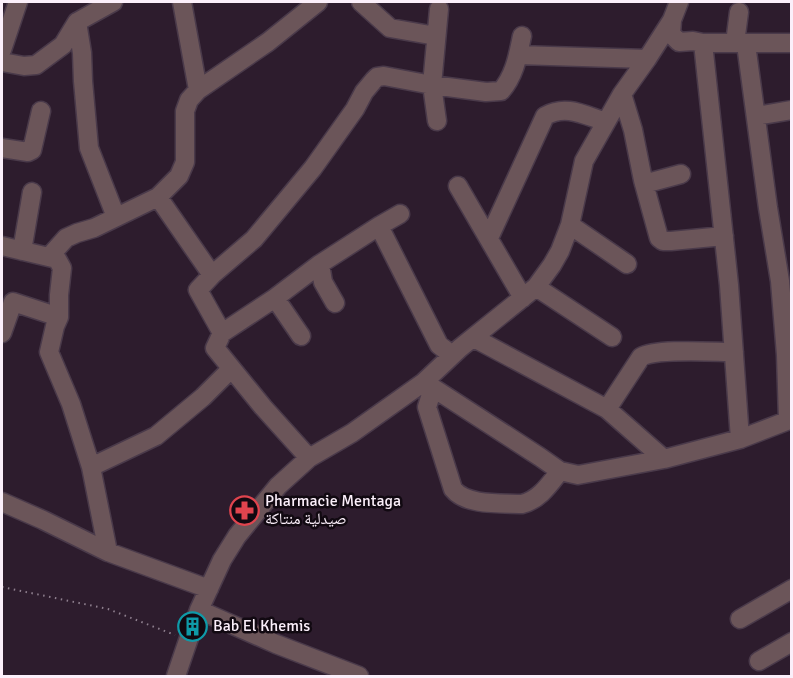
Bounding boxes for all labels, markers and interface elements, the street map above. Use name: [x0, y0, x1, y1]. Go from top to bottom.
place label: Pharmacie Mentaga صيدلية منتاكة: [265, 491, 401, 529]
pharmacy icon: Pharmacie Mentaga صيدلية منتاكة: [228, 494, 260, 526]
building icon: Bab El Khemis: [176, 610, 208, 642]
place label: Bab El Khemis: [213, 616, 310, 636]

